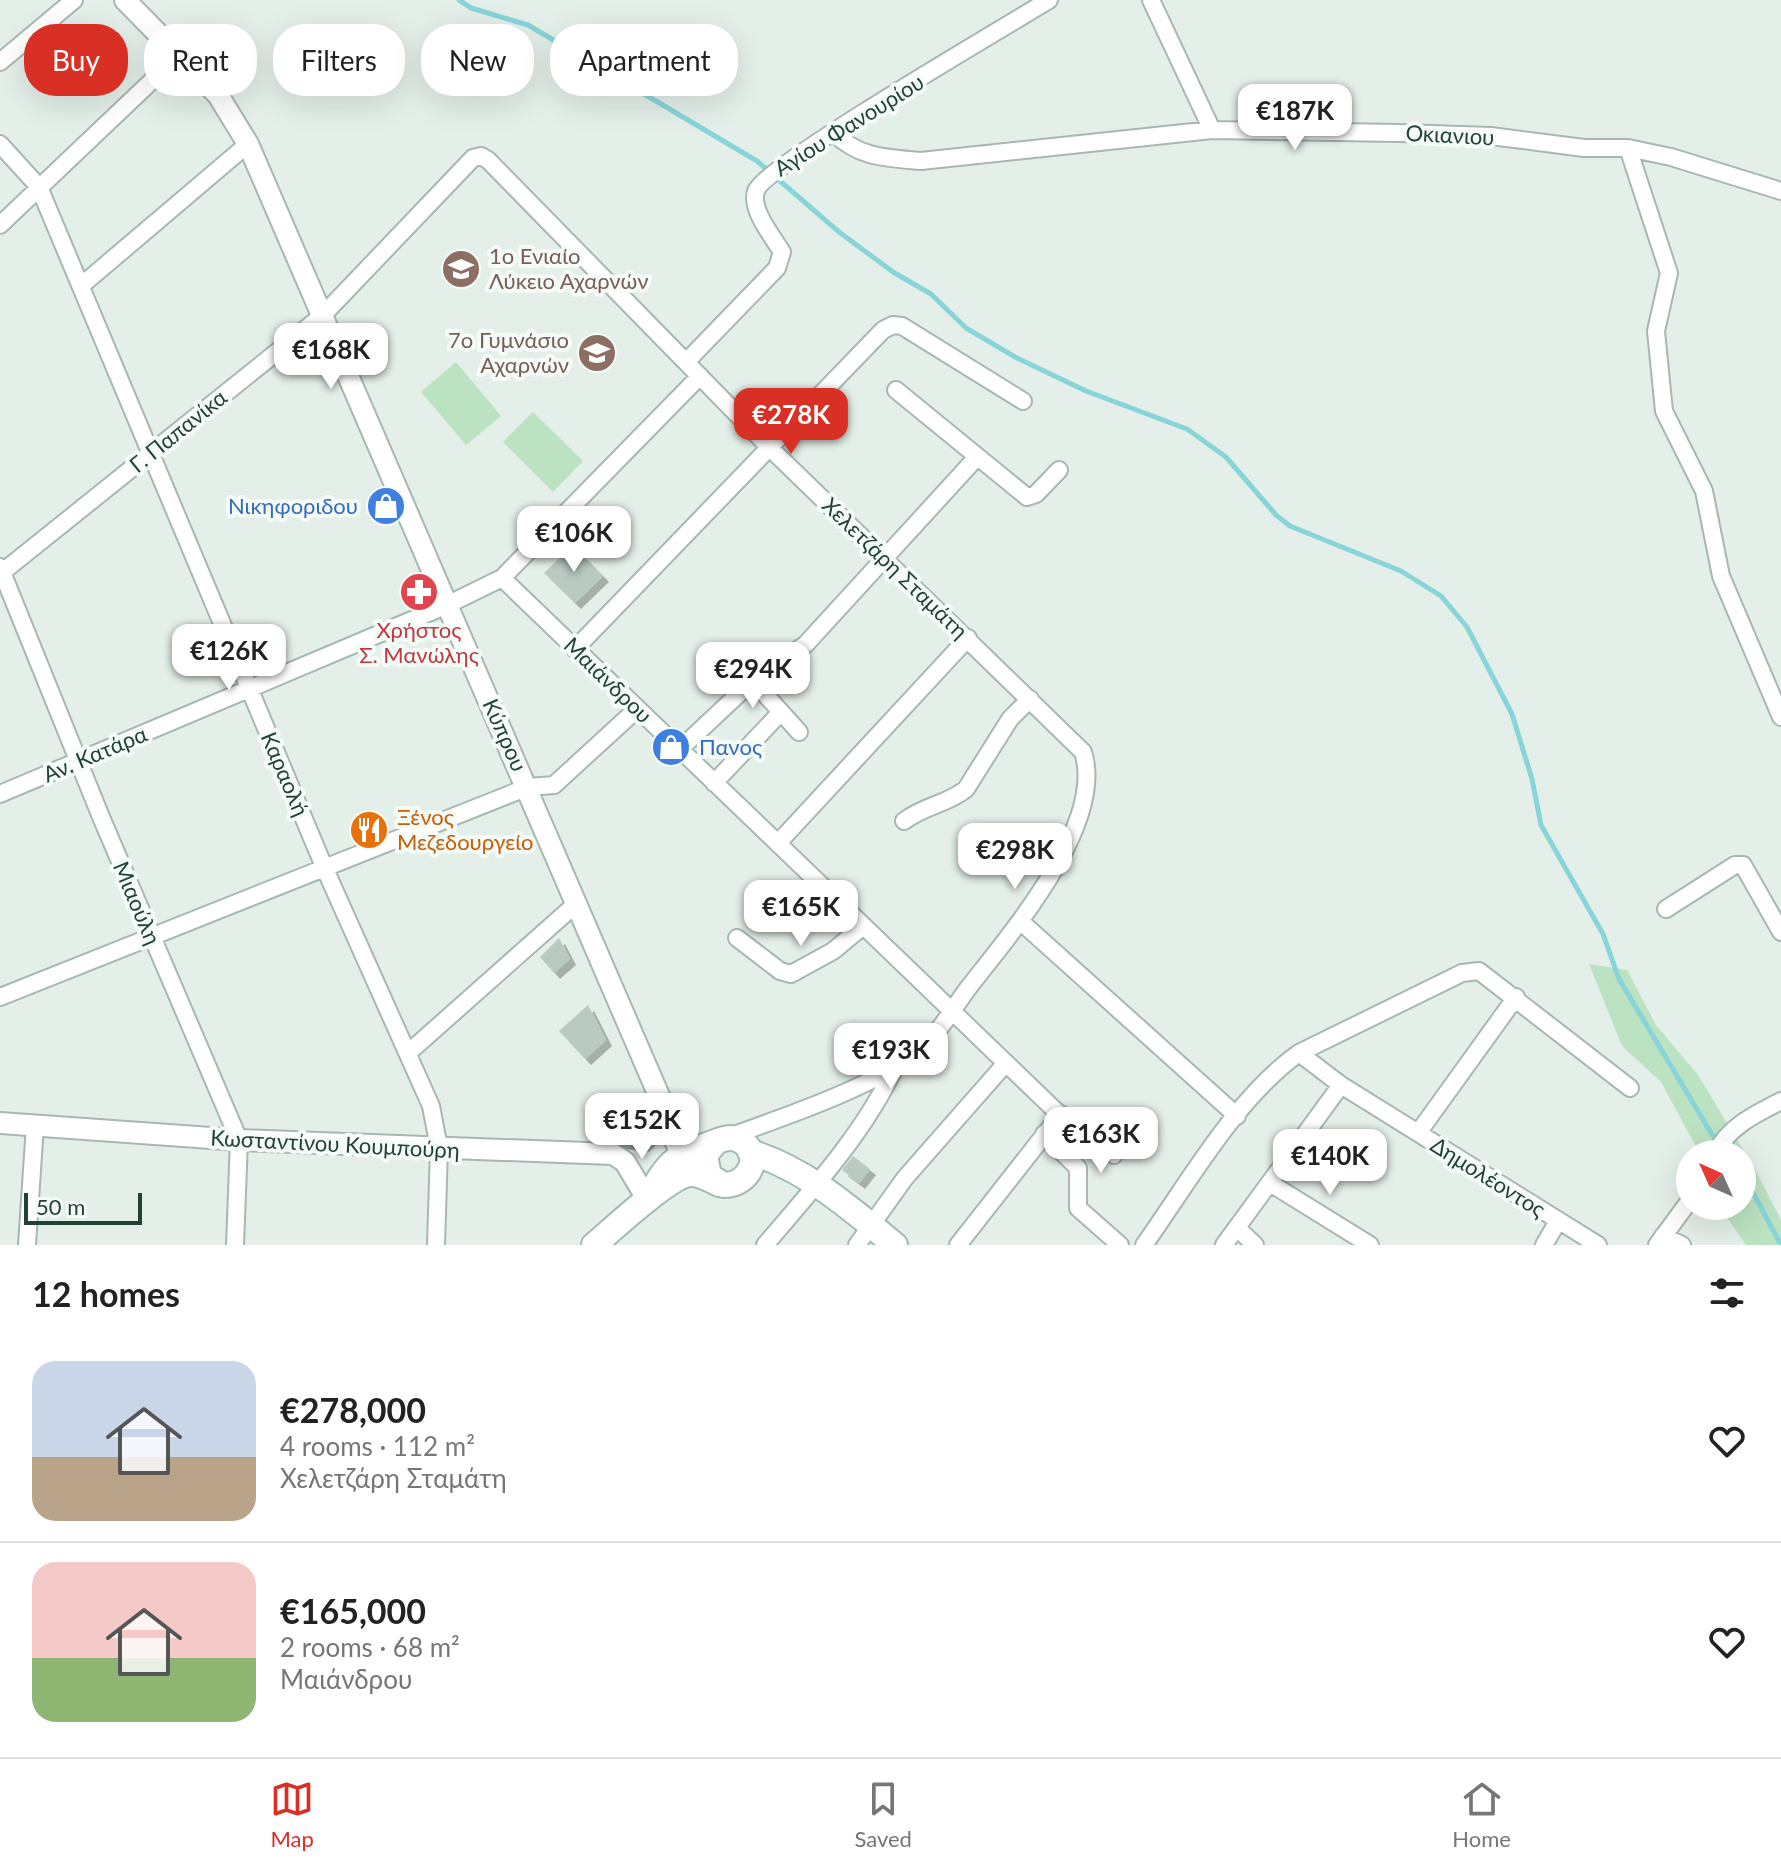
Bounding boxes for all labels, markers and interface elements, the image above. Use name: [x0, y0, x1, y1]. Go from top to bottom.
chip: Buy: [24, 24, 128, 96]
chip: Rent: [144, 24, 257, 96]
chip: Filters: [273, 24, 405, 96]
chip: New: [421, 24, 534, 96]
chip: Apartment: [550, 24, 738, 96]
street label: Αγίου Φανουρίου: [769, 68, 929, 181]
pin: €187K: [1239, 84, 1351, 152]
text: €187K: [1256, 94, 1334, 126]
street label: Οκιανιου: [1405, 119, 1495, 150]
place label: 1ο Ενιαίο Λύκειο Αχαρνών: [489, 242, 649, 294]
school or university icon: 1ο Ενιαίο Λύκειο Αχαρνών: [440, 248, 482, 290]
pin: €168K: [275, 323, 387, 391]
place label: 7ο Γυμνάσιο Αχαρνών: [448, 326, 569, 378]
school or university icon: 7ο Γυμνάσιο Αχαρνών: [576, 332, 618, 374]
text: €168K: [292, 333, 370, 365]
street label: Γ. Παπανίκα: [124, 383, 232, 478]
pin: €278K: [735, 388, 847, 456]
text: €278K: [752, 398, 830, 430]
shop icon: Νικηφοριδου: [365, 485, 407, 527]
street label: Χελετζάρη Σταμάτη: [817, 491, 974, 644]
place label: Νικηφοριδου: [228, 492, 358, 519]
pin: €106K: [518, 506, 630, 574]
text: €106K: [535, 516, 613, 548]
pharmacy icon: Χρήστος Σ. Μανώλης: [398, 571, 440, 613]
place label: Χρήστος Σ. Μανώλης: [359, 616, 479, 668]
pin: €126K: [173, 624, 285, 692]
street label: Μαιάνδρου: [559, 631, 658, 728]
text: €126K: [190, 634, 268, 666]
pin: €294K: [697, 642, 809, 710]
text: €294K: [714, 652, 792, 684]
street label: Κύπρου: [478, 694, 533, 775]
street label: Αν. Κατάρα: [39, 720, 151, 788]
shop icon: Πανος: [650, 726, 692, 768]
street label: Καραολή: [256, 728, 315, 820]
place label: Πανος: [699, 733, 762, 760]
place label: Ξένος Μεζεδουργείο: [397, 803, 534, 855]
restaurant icon: Ξένος Μεζεδουργείο: [348, 809, 390, 851]
pin: €298K: [959, 823, 1071, 891]
text: €298K: [976, 833, 1054, 865]
street label: Μιαούλη: [108, 857, 167, 948]
pin: €165K: [745, 880, 857, 948]
text: €165K: [762, 890, 840, 922]
pin: €193K: [835, 1023, 947, 1091]
text: €193K: [852, 1033, 930, 1065]
pin: €152K: [586, 1093, 698, 1161]
text: €152K: [603, 1103, 681, 1135]
pin: €163K: [1045, 1107, 1157, 1175]
text: €163K: [1062, 1117, 1140, 1149]
street label: Κωσταντίνου Κουμπούρη: [210, 1123, 460, 1164]
pin: €140K: [1274, 1129, 1386, 1197]
street label: Δημολέοντος: [1426, 1131, 1551, 1222]
text: €140K: [1291, 1139, 1369, 1171]
north arrow: [1676, 1140, 1756, 1220]
map controls: [1676, 1140, 1756, 1220]
scale bar: [24, 1189, 142, 1225]
text: 50 m: [36, 1193, 85, 1220]
icon: filters: [1705, 1271, 1749, 1315]
text: 12 homes: [32, 1273, 180, 1314]
text: €278,000: [280, 1389, 426, 1430]
icon: home: [96, 1393, 192, 1489]
icon: heart: [1705, 1419, 1749, 1463]
text: 4 rooms · 112 m²: [280, 1430, 475, 1462]
text: Χελετζάρη Σταμάτη: [280, 1462, 507, 1494]
text: €165,000: [280, 1590, 426, 1631]
icon: home: [96, 1594, 192, 1690]
icon: heart: [1705, 1620, 1749, 1664]
text: 2 rooms · 68 m²: [280, 1631, 460, 1663]
text: Μαιάνδρου: [280, 1663, 412, 1695]
tab: Map: [270, 1777, 314, 1852]
tab: Saved: [854, 1777, 912, 1852]
tab: Home: [1452, 1777, 1511, 1852]

